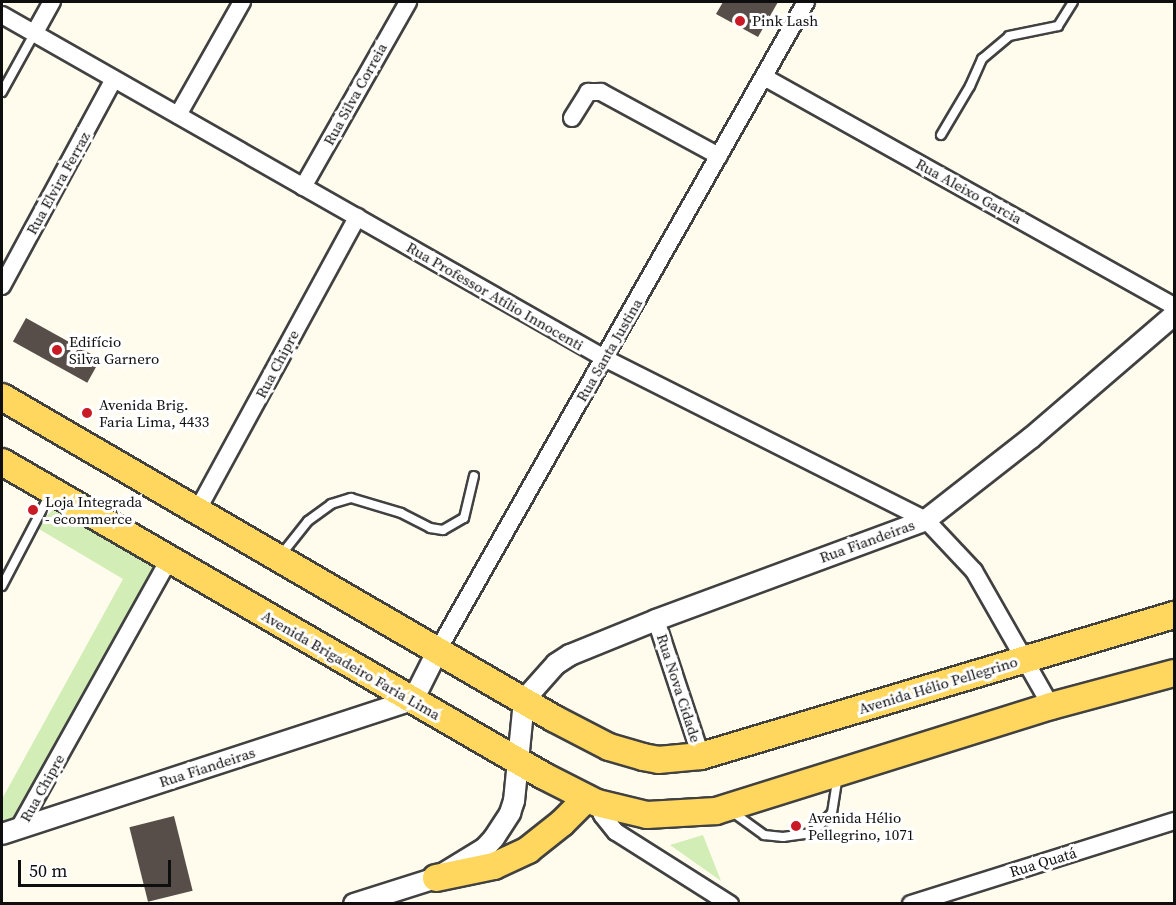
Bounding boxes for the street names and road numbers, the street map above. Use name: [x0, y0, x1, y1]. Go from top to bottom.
street label: Rua Silva Correia: [319, 40, 391, 148]
street label: Rua Elvira Ferraz: [22, 128, 94, 238]
street label: Rua Aleixo Garcia: [913, 154, 1025, 228]
street label: Rua Professor Atílio Innocenti: [403, 238, 587, 354]
street label: Rua Santa Justina: [572, 295, 646, 405]
street label: Rua Chipre: [251, 327, 303, 401]
street label: Rua Fiandeiras: [817, 515, 917, 567]
street label: Avenida Brigadeiro Faria Lima: [259, 606, 443, 724]
street label: Rua Nova Cidade: [653, 631, 705, 745]
street label: Avenida Hélio Pellegrino: [856, 652, 1020, 718]
street label: Rua Fiandeiras: [157, 743, 257, 791]
street label: Rua Chipre: [16, 751, 68, 825]
street label: Rua Quatá: [1007, 843, 1079, 881]

